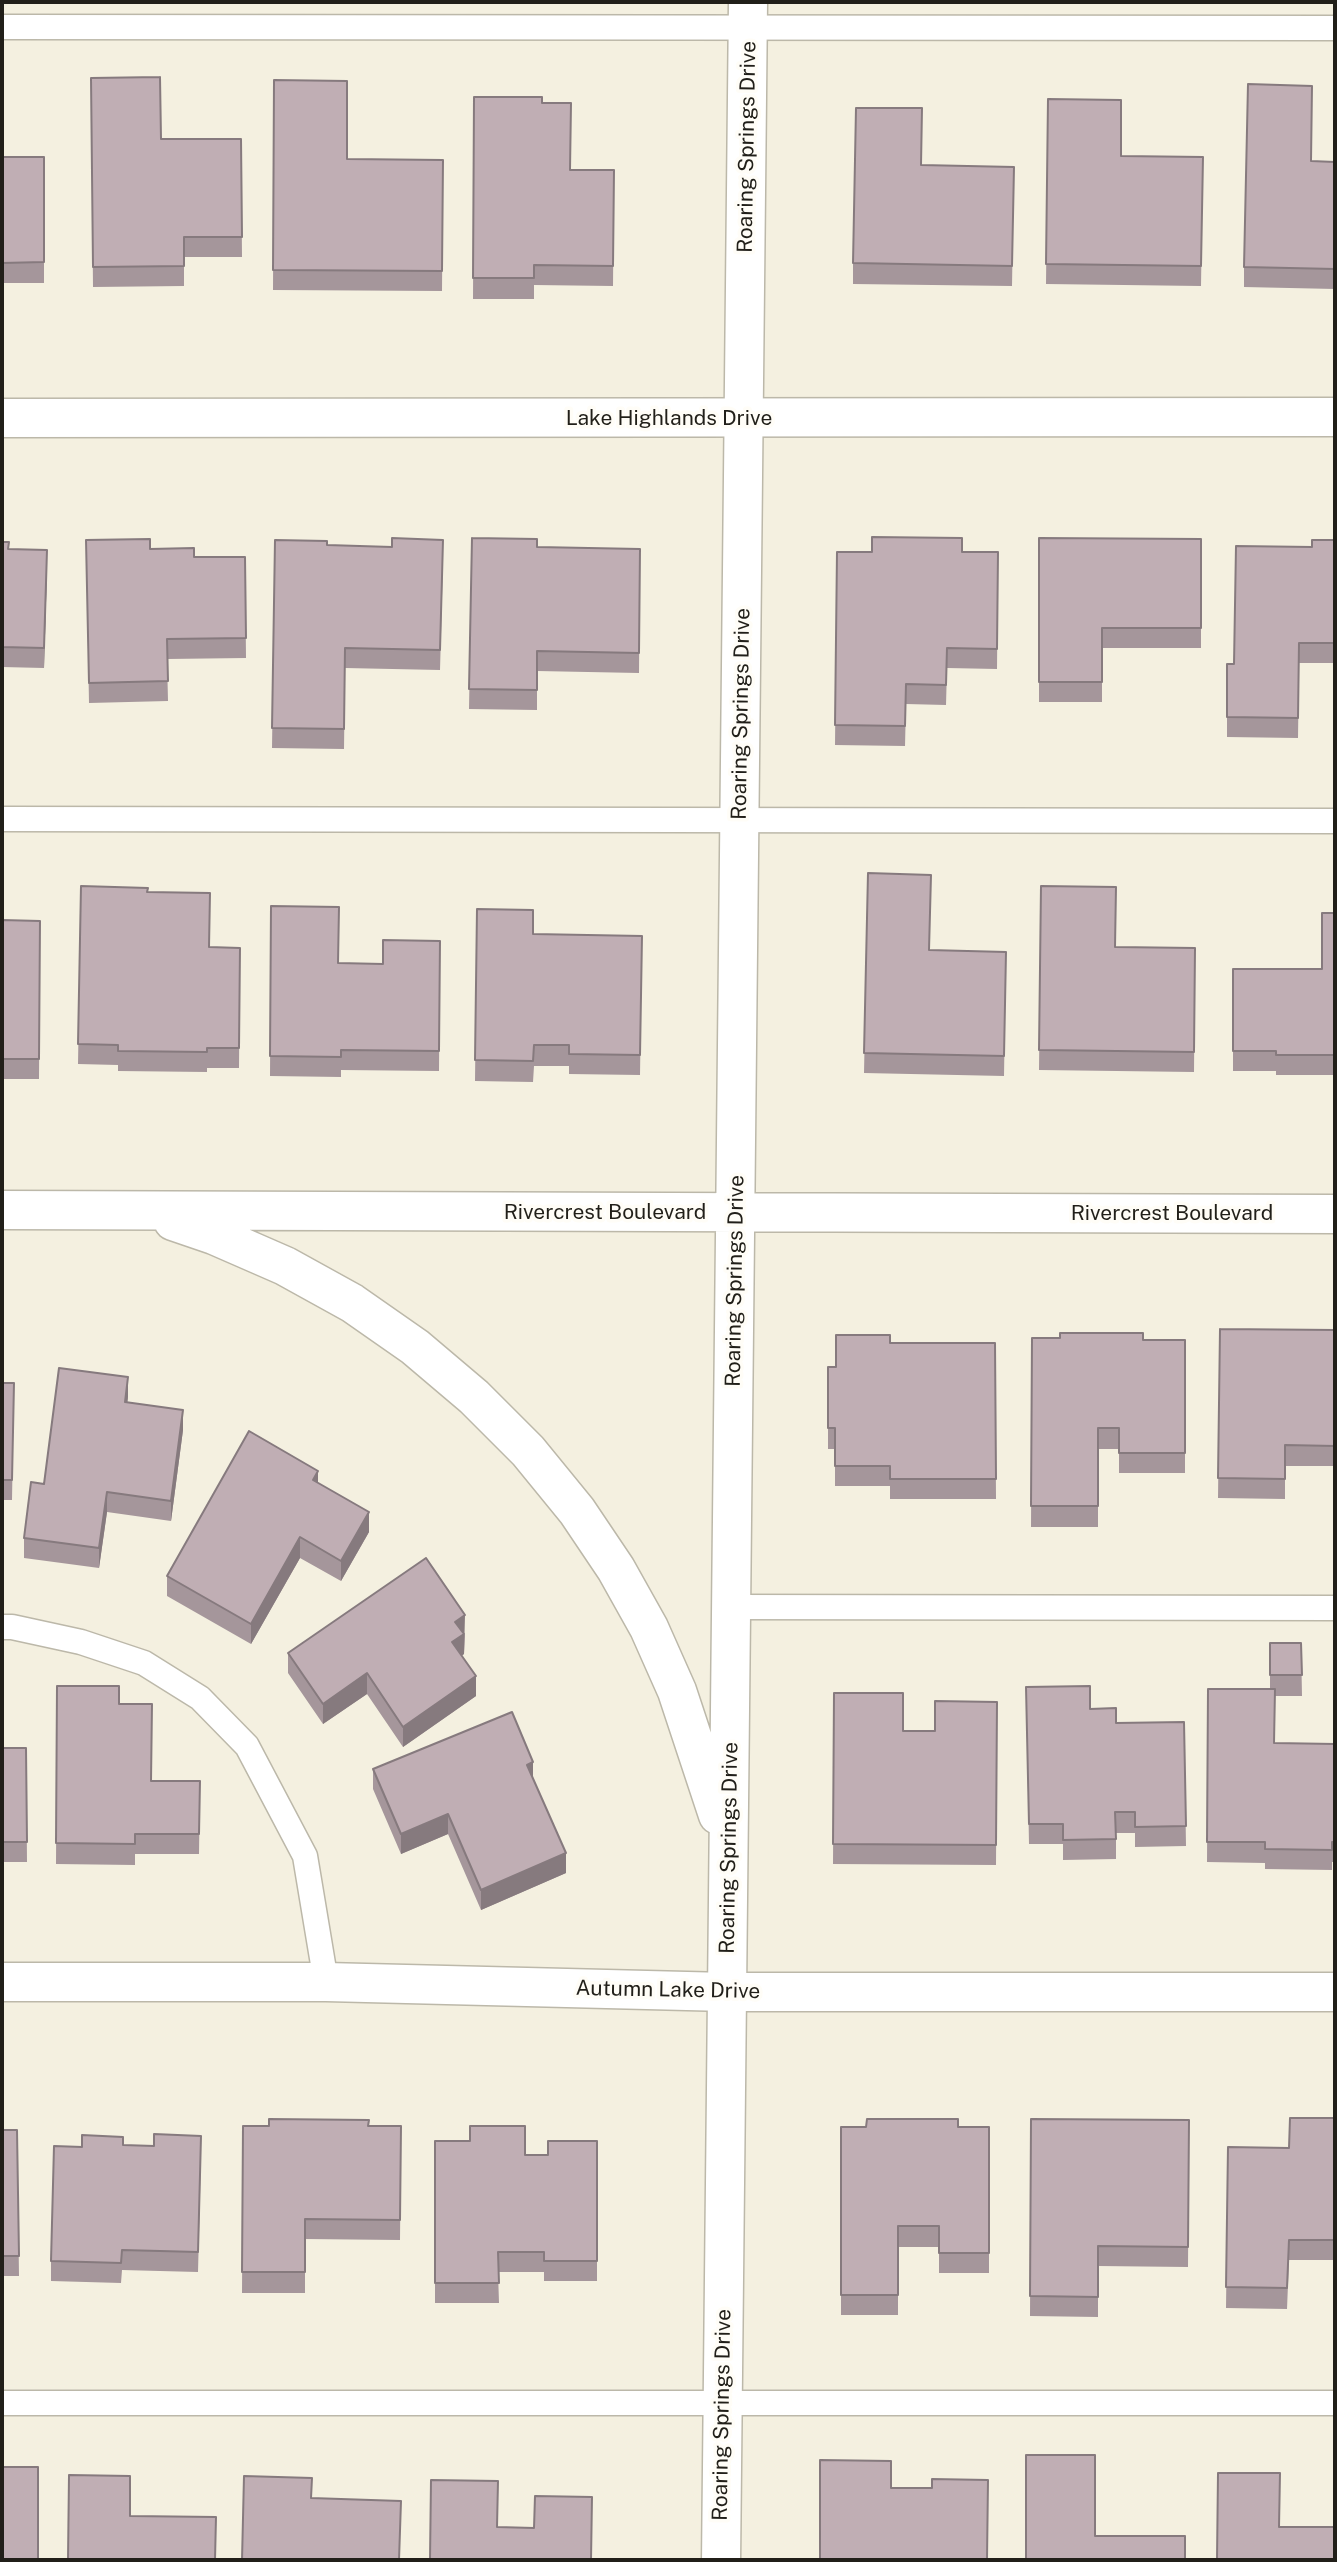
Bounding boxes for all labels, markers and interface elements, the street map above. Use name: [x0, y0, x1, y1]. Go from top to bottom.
street label: Roaring Springs Drive: [733, 41, 761, 253]
street label: Lake Highlands Drive: [566, 406, 772, 432]
street label: Roaring Springs Drive: [727, 608, 755, 820]
street label: Roaring Springs Drive: [721, 1175, 749, 1387]
street label: Rivercrest Boulevard: [504, 1200, 706, 1226]
street label: Rivercrest Boulevard: [1071, 1201, 1273, 1227]
street label: Roaring Springs Drive: [715, 1742, 743, 1954]
street label: Autumn Lake Drive: [575, 1976, 761, 2004]
street label: Roaring Springs Drive: [708, 2309, 736, 2521]

